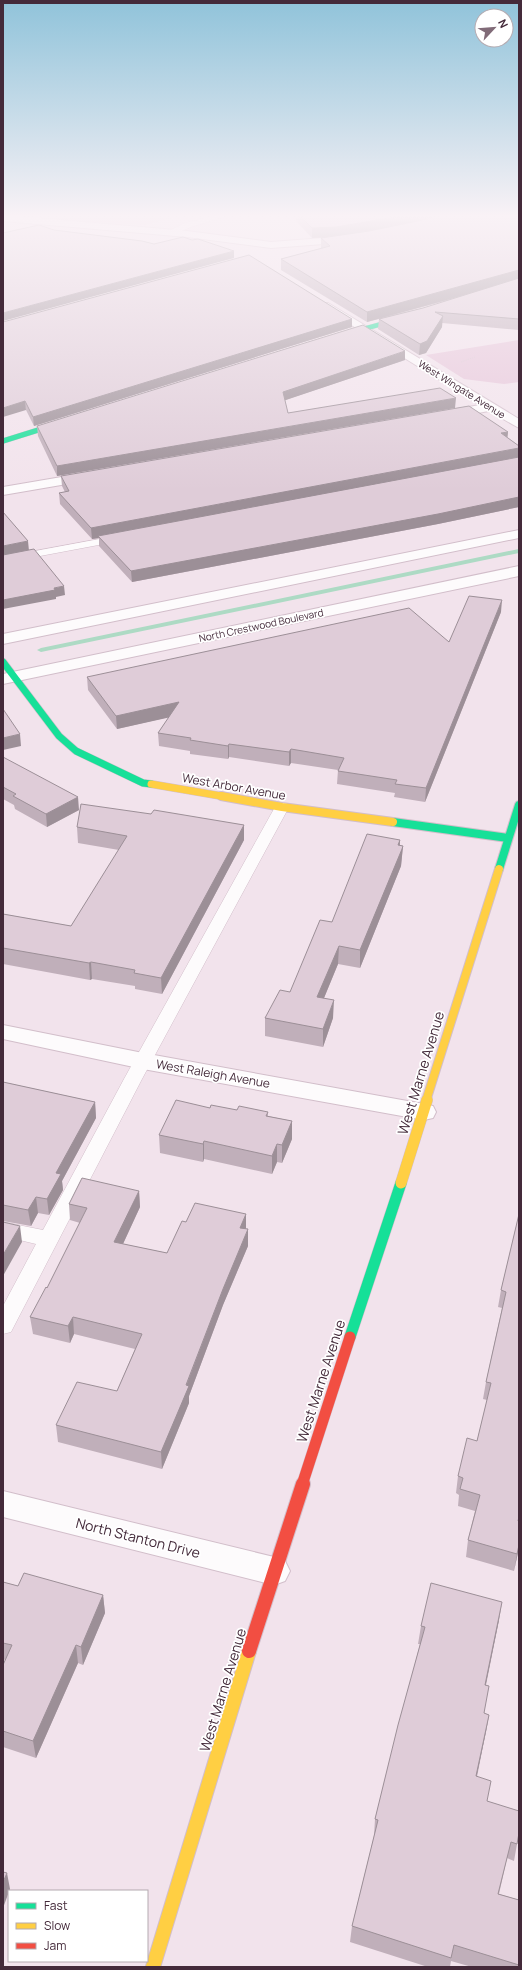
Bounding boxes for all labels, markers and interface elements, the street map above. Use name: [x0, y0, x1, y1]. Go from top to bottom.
north arrow: [474, 8, 514, 48]
text: N: [495, 17, 512, 30]
street label: West Wingate Avenue: [416, 356, 509, 422]
street label: North Crestwood Boulevard: [197, 605, 325, 645]
street label: West Arbor Avenue: [181, 769, 287, 804]
street label: West Marne Avenue: [393, 1009, 448, 1137]
street label: West Raleigh Avenue: [155, 1055, 271, 1092]
street label: West Marne Avenue: [292, 1317, 349, 1445]
street label: North Stanton Drive: [74, 1513, 202, 1562]
street label: West Marne Avenue: [195, 1626, 250, 1754]
legend: [8, 1890, 148, 1962]
text: Fast: [44, 1897, 68, 1914]
text: Slow: [44, 1917, 70, 1934]
text: Jam: [44, 1937, 66, 1954]

